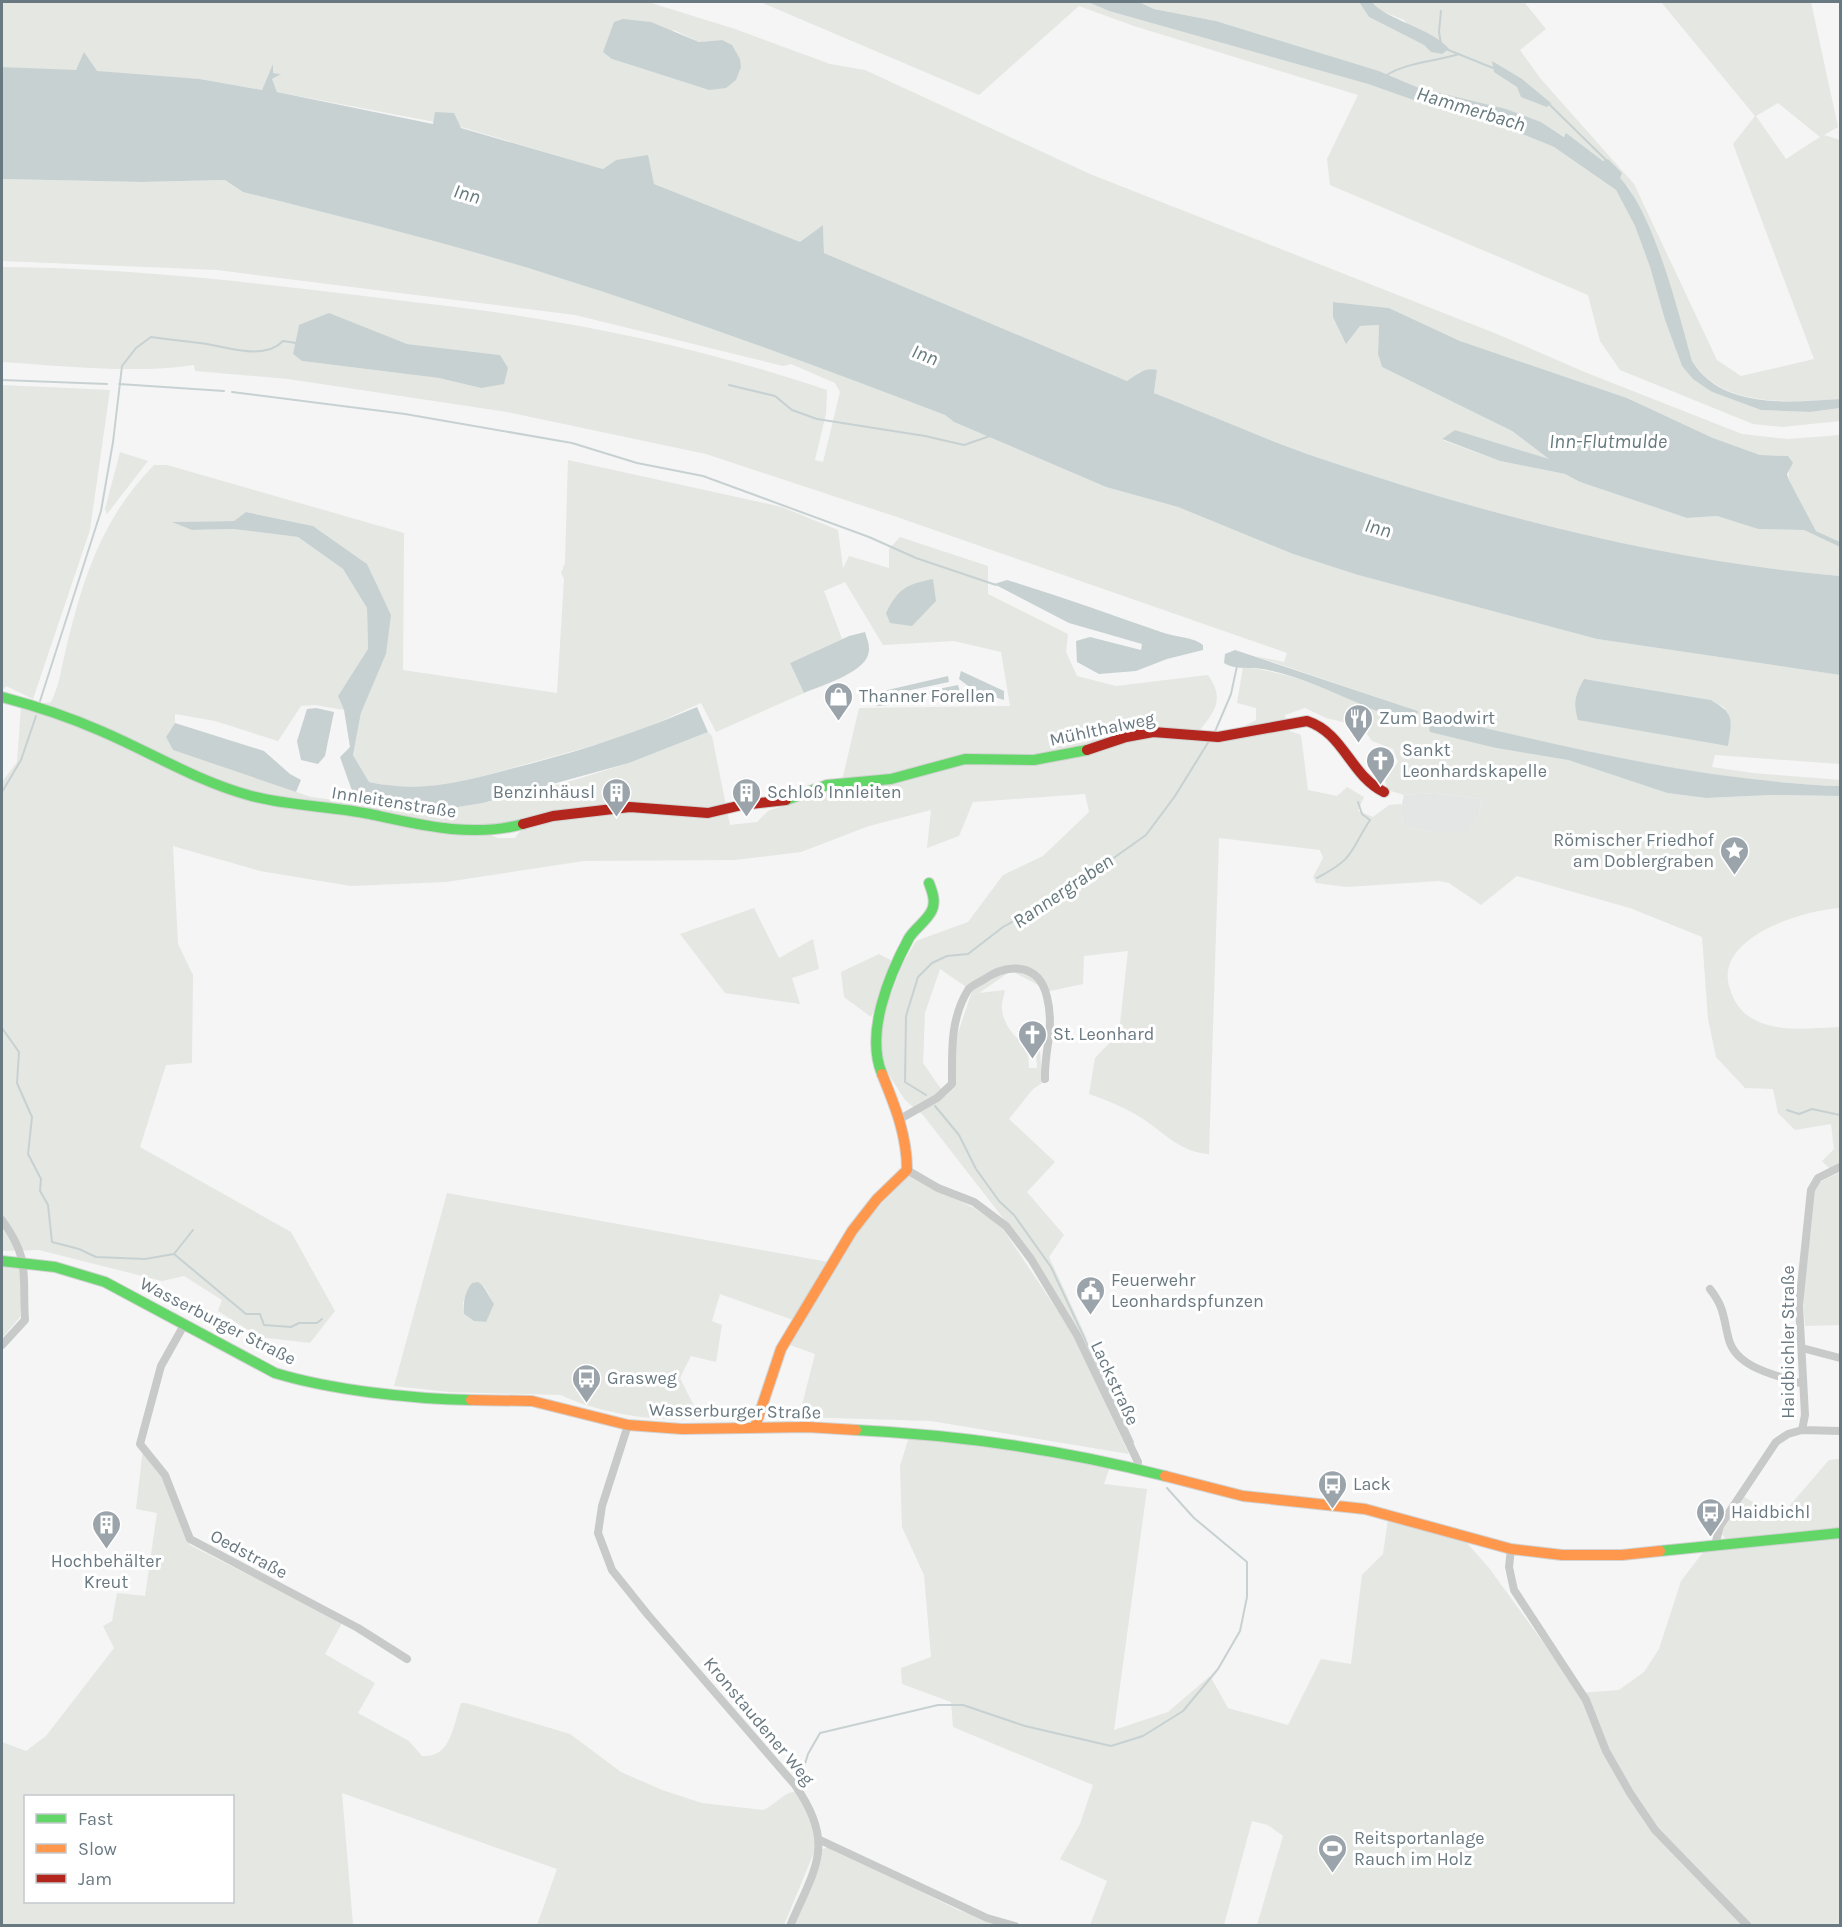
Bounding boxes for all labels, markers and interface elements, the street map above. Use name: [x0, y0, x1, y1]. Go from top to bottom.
water label: Hammerbach: [1414, 82, 1528, 136]
water label: Inn: [451, 179, 483, 209]
water label: Inn: [908, 339, 942, 371]
water label: Inn-Flutmulde: [1549, 430, 1667, 453]
water label: Inn: [1362, 513, 1394, 543]
shop icon: Thanner Forellen: [822, 680, 854, 722]
place label: Thanner Forellen: [859, 685, 995, 707]
restaurant icon: Zum Baodwirt: [1342, 702, 1374, 744]
street label: Mühlthalweg: [1047, 707, 1157, 751]
place label: Zum Baodwirt: [1379, 707, 1495, 729]
place label: Sankt Leonhardskapelle: [1402, 739, 1547, 782]
church icon: Sankt Leonhardskapelle: [1365, 744, 1397, 786]
building icon: Benzinhäusl: [600, 776, 632, 818]
building icon: Schloß Innleiten: [730, 776, 762, 818]
street label: Innleitenstraße: [330, 781, 458, 823]
place label: Benzinhäusl: [493, 781, 595, 803]
place label: Schloß Innleiten: [767, 781, 902, 803]
place label: Römischer Friedhof am Doblergraben: [1553, 829, 1715, 872]
place icon: Römischer Friedhof am Doblergraben: [1719, 834, 1751, 876]
water label: Rannergraben: [1008, 849, 1118, 933]
church icon: St. Leonhard: [1016, 1018, 1048, 1060]
place label: St. Leonhard: [1053, 1023, 1154, 1045]
street label: Haidbichler Straße: [1777, 1265, 1799, 1419]
place label: Feuerwehr Leonhardspfunzen: [1111, 1269, 1264, 1312]
street label: Wasserburger Straße: [136, 1272, 300, 1370]
public building icon: Feuerwehr Leonhardspfunzen: [1074, 1274, 1106, 1316]
street label: Lackstraße: [1086, 1337, 1144, 1429]
bus stop icon: Grasweg: [570, 1362, 602, 1404]
place label: Grasweg: [607, 1367, 677, 1389]
street label: Wasserburger Straße: [649, 1398, 821, 1424]
bus stop icon: Lack: [1316, 1468, 1348, 1510]
place label: Lack: [1353, 1473, 1391, 1495]
bus stop icon: Haidbichl: [1694, 1496, 1726, 1538]
place label: Haidbichl: [1731, 1501, 1810, 1523]
building icon: Hochbehälter Kreut: [90, 1508, 122, 1550]
street label: Oedstraße: [207, 1524, 291, 1584]
place label: Hochbehälter Kreut: [51, 1550, 162, 1593]
street label: Kronstaudener Weg: [699, 1652, 819, 1790]
legend: [24, 1795, 234, 1903]
text: Fast: [78, 1808, 113, 1830]
place label: Reitsportanlage Rauch im Holz: [1354, 1827, 1485, 1870]
sports icon: Reitsportanlage Rauch im Holz: [1317, 1832, 1349, 1874]
text: Slow: [78, 1838, 117, 1860]
text: Jam: [78, 1868, 112, 1890]

